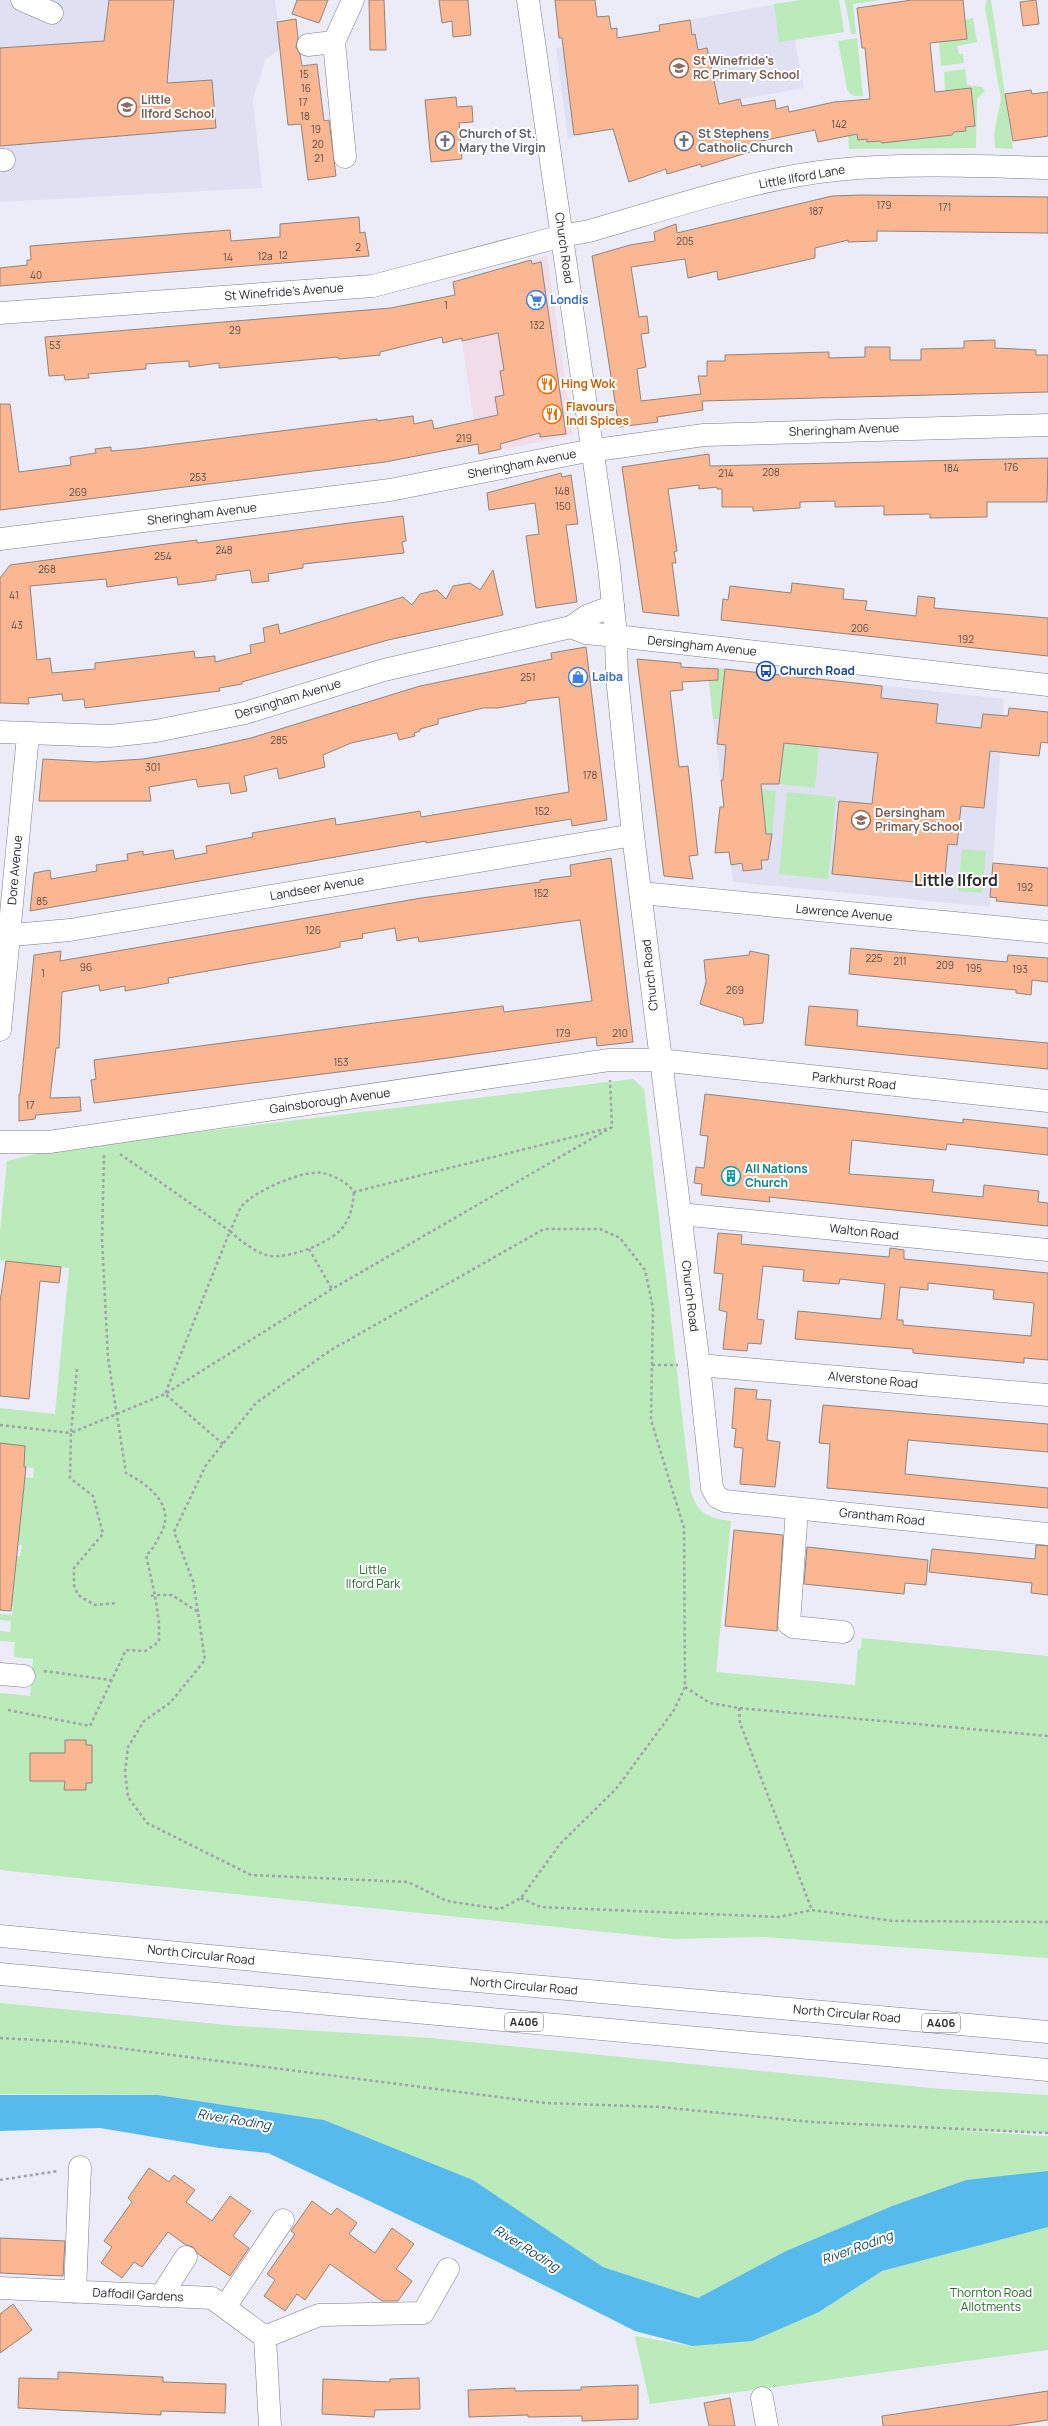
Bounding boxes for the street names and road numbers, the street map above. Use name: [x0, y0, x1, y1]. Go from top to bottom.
street label: Little Ilford Lane: [757, 161, 846, 192]
street label: Church Road: [551, 211, 578, 285]
street label: St Winefride's Avenue: [224, 279, 344, 304]
street label: Sheringham Avenue: [789, 419, 899, 440]
street label: Sheringham Avenue: [466, 445, 578, 482]
street label: Sheringham Avenue: [146, 498, 258, 529]
street label: Dersingham Avenue: [646, 631, 758, 660]
street label: Dersingham Avenue: [233, 674, 343, 723]
street label: Dore Avenue: [3, 834, 26, 905]
street label: Landseer Avenue: [269, 871, 365, 904]
street label: Lawrence Avenue: [795, 900, 893, 925]
street label: Church Road: [637, 939, 662, 1012]
street label: Parkhurst Road: [811, 1068, 897, 1093]
street label: Gainsborough Avenue: [268, 1084, 391, 1117]
street label: Walton Road: [828, 1219, 900, 1244]
street label: Church Road: [678, 1259, 703, 1333]
street label: Alverstone Road: [827, 1367, 919, 1392]
street label: Grantham Road: [838, 1504, 926, 1529]
street label: North Circular Road: [146, 1940, 256, 1969]
street label: North Circular Road: [470, 1972, 579, 1999]
street label: North Circular Road: [793, 2000, 902, 2027]
road number: A406: [505, 2013, 543, 2031]
road number: A406: [922, 2014, 960, 2032]
street label: Daffodil Gardens: [92, 2284, 184, 2305]

